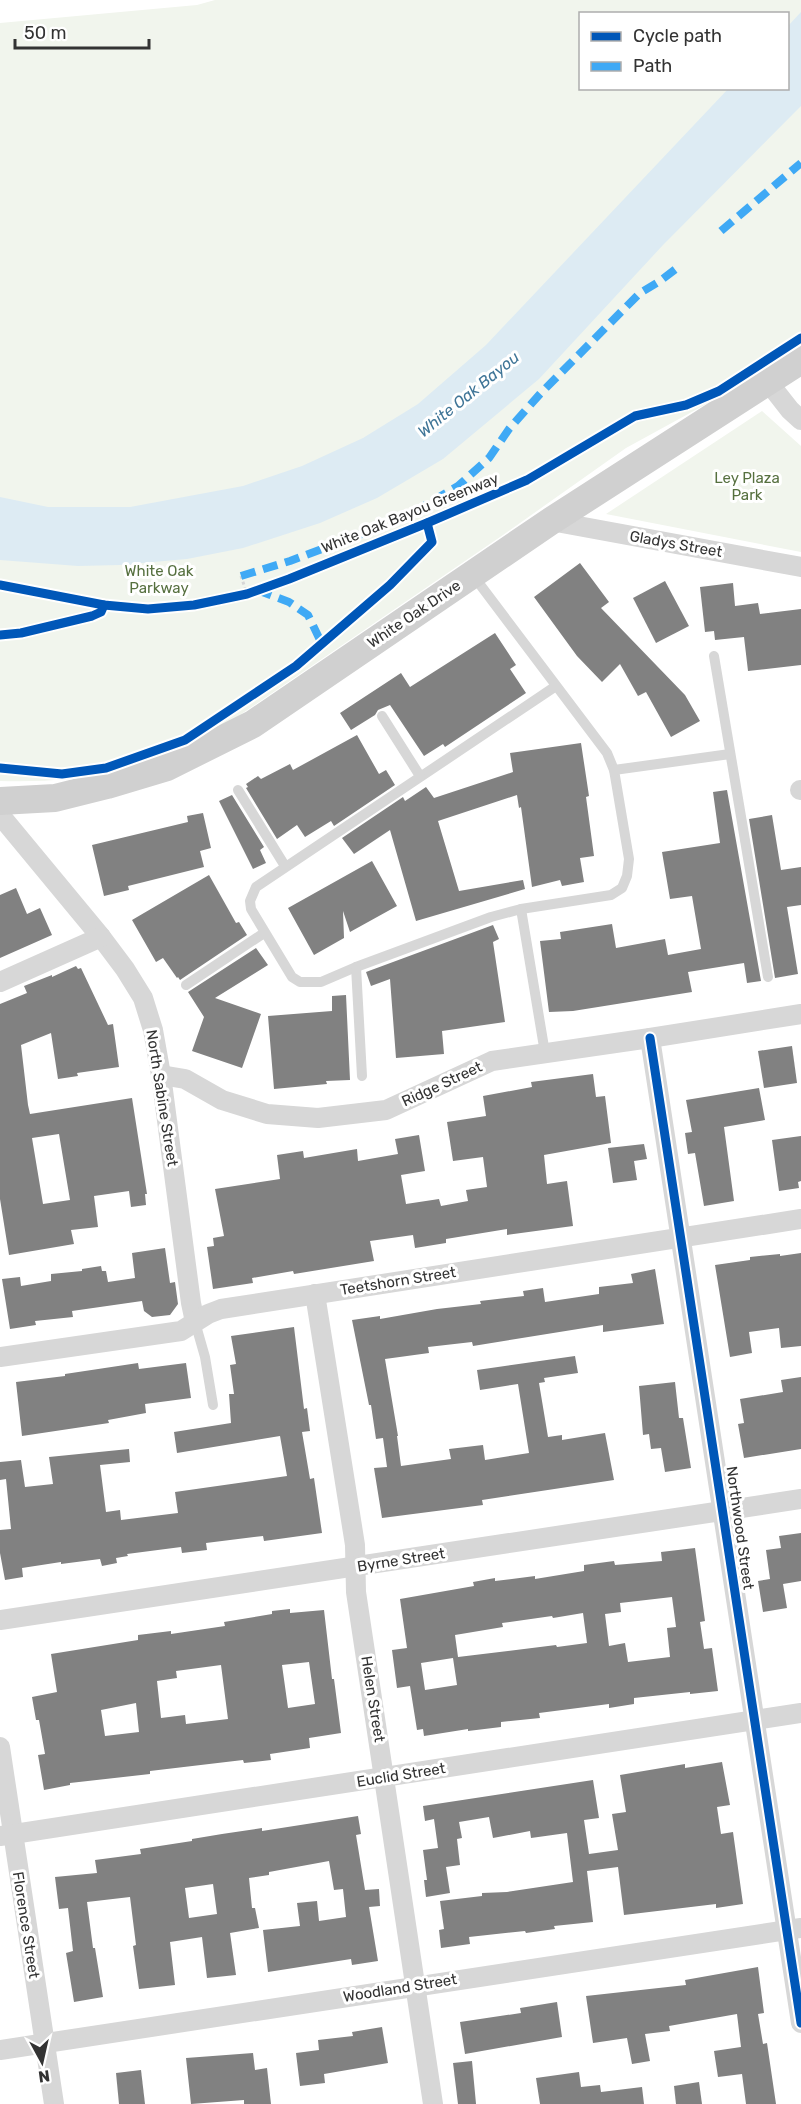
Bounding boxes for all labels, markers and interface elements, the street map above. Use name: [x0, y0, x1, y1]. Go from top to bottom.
scale bar: [15, 12, 148, 50]
legend: [579, 12, 789, 90]
text: 50 m: [24, 22, 67, 44]
text: Cycle path: [633, 25, 722, 47]
text: Path: [633, 55, 672, 77]
water label: White Oak Bayou: [414, 347, 523, 441]
street label: White Oak Bayou Greenway: [319, 469, 501, 557]
park label: Ley Plaza Park: [714, 469, 780, 504]
street label: Gladys Street: [628, 527, 724, 561]
park label: White Oak Parkway: [125, 562, 194, 597]
street label: White Oak Drive: [364, 576, 464, 652]
street label: North Sabine Street: [142, 1028, 182, 1168]
street label: Ridge Street: [399, 1057, 485, 1110]
street label: Teetshorn Street: [339, 1263, 457, 1299]
street label: Northwood Street: [722, 1465, 758, 1591]
street label: Byrne Street: [356, 1544, 446, 1576]
street label: Helen Street: [357, 1654, 389, 1744]
street label: Euclid Street: [355, 1759, 447, 1791]
street label: Florence Street: [9, 1870, 43, 1980]
street label: Woodland Street: [342, 1970, 458, 2006]
north arrow: [12, 2032, 72, 2092]
text: N: [37, 2066, 51, 2087]

